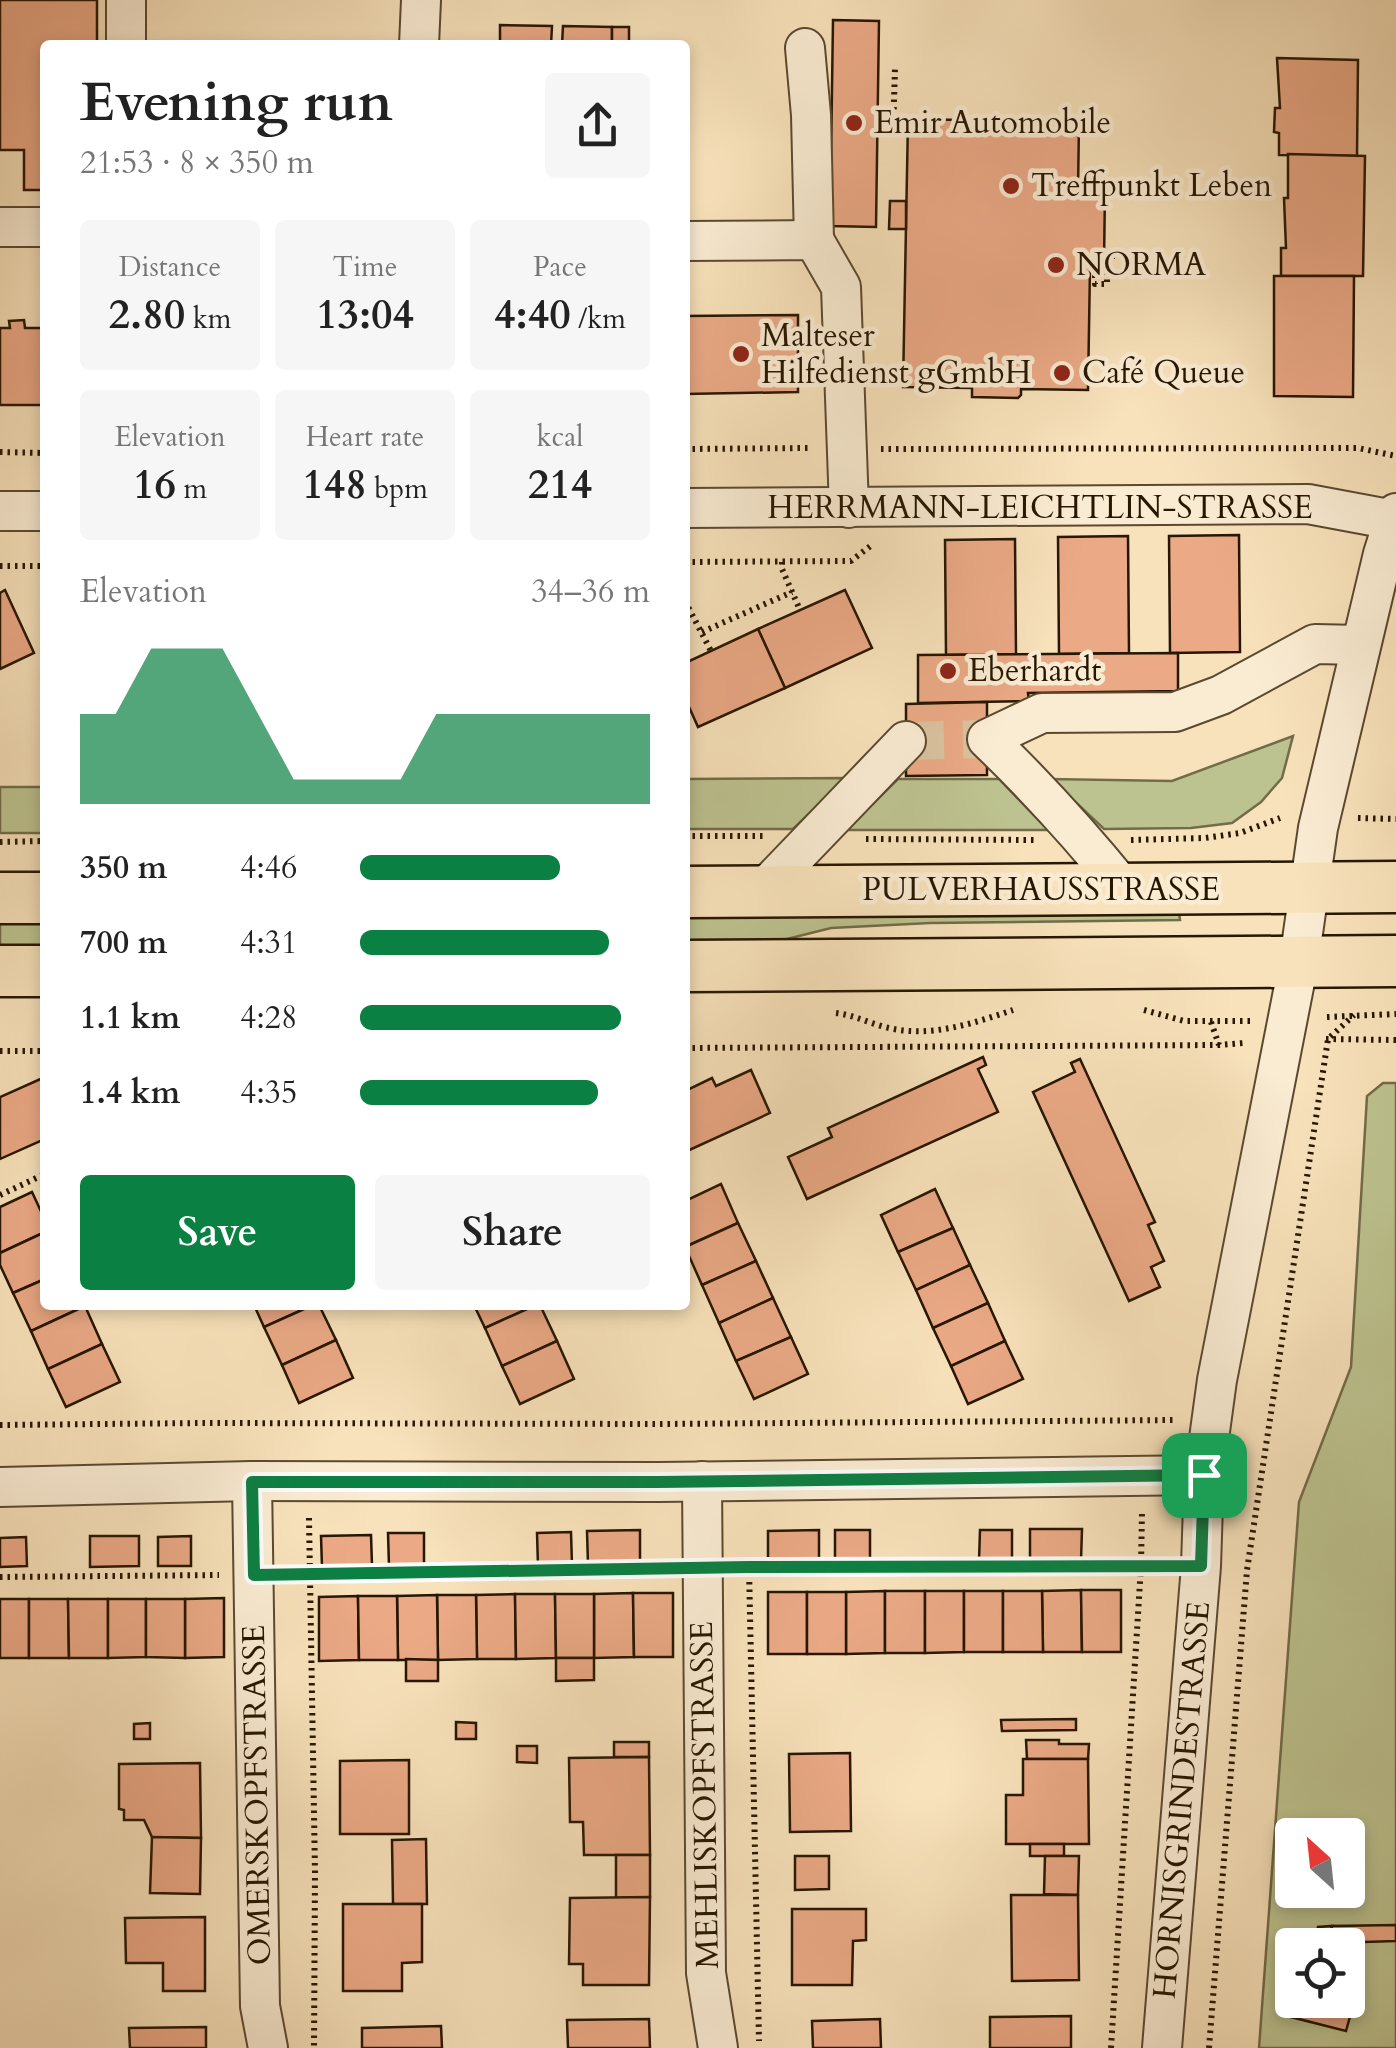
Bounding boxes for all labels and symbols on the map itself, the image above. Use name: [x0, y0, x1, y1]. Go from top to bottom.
place label: Emir Automobile: [874, 101, 1111, 145]
marker: Emir Automobile: [843, 112, 865, 134]
place label: Treffpunkt Leben: [1031, 164, 1272, 208]
marker: Treffpunkt Leben: [1000, 175, 1022, 197]
place label: NORMA: [1076, 243, 1206, 287]
marker: NORMA: [1045, 254, 1067, 276]
place label: Malteser Hilfedienst gGmbH: [761, 314, 1032, 395]
marker: Malteser Hilfedienst gGmbH: [730, 343, 752, 365]
place label: Café Queue: [1082, 351, 1245, 395]
marker: Café Queue: [1051, 362, 1073, 384]
street label: HERRMANN-LEICHTLIN-STRASSE: [767, 486, 1313, 530]
place label: Eberhardt: [968, 649, 1101, 693]
marker: Eberhardt: [937, 660, 959, 682]
street label: PULVERHAUSSTRASSE: [862, 868, 1220, 912]
pin: [1162, 1433, 1247, 1518]
street label: HORNISGRINDESTRASSE: [1143, 1600, 1221, 2000]
street label: MEHLISKOPFSTRASSE: [680, 1621, 730, 1969]
street label: OMERSKOPFSTRASSE: [232, 1624, 282, 1966]
north arrow: [1275, 1818, 1365, 1908]

